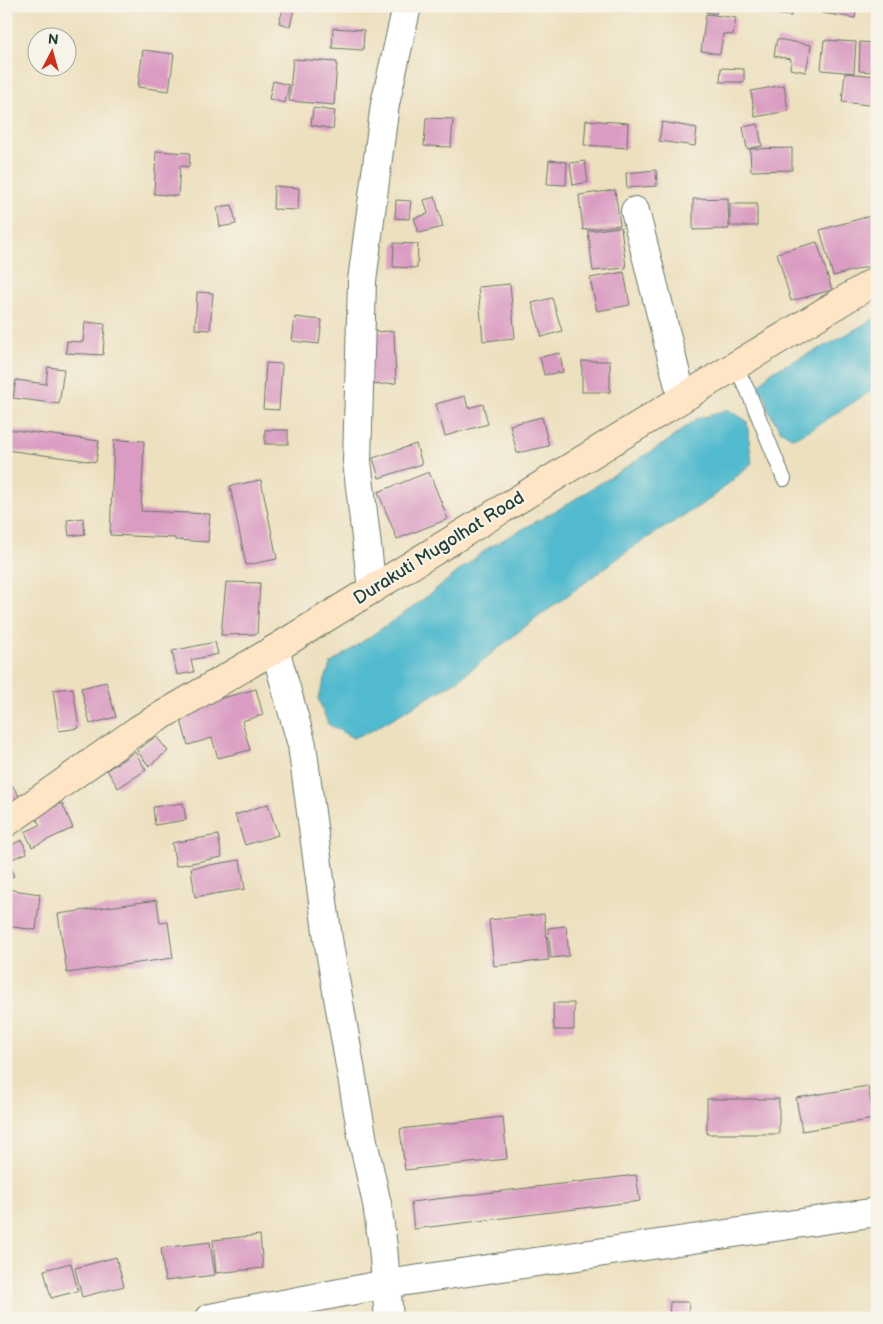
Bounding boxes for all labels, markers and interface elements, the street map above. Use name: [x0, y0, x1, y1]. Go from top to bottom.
north arrow: [28, 28, 78, 78]
text: N: [47, 31, 59, 49]
street label: Durakuti Mugolhat Road: [350, 487, 528, 609]

